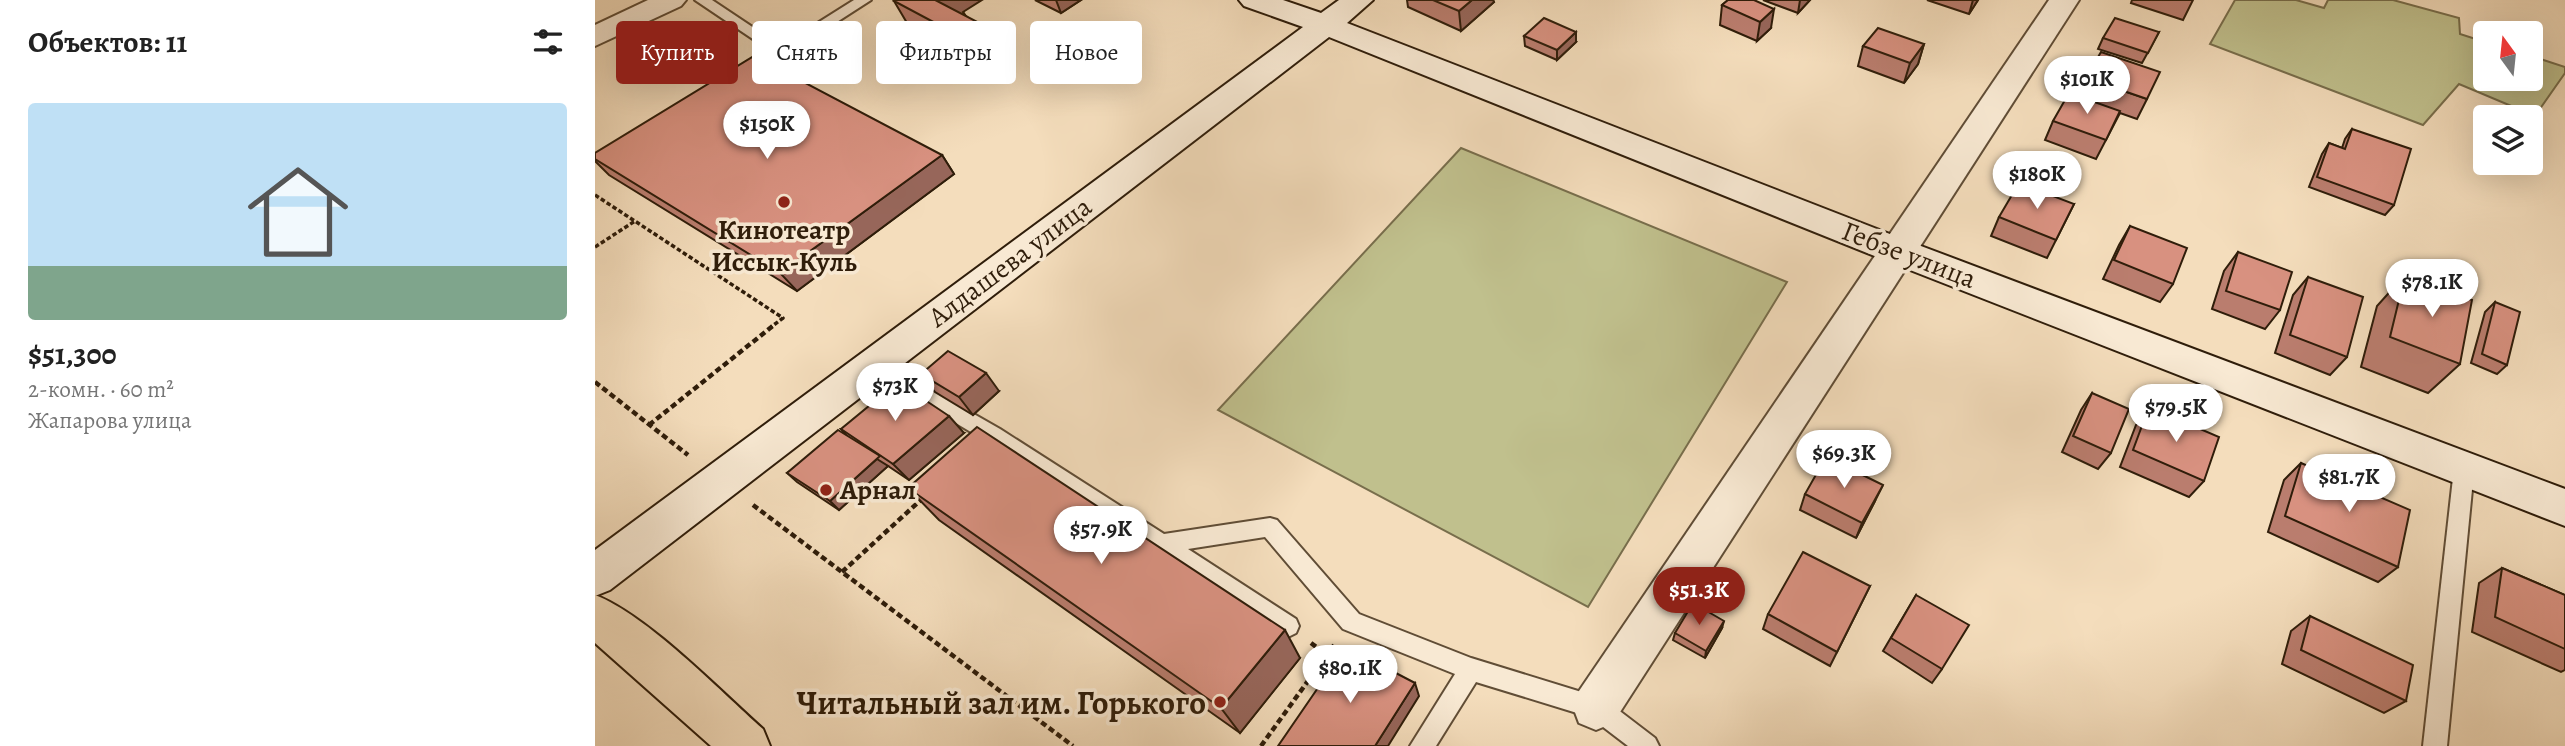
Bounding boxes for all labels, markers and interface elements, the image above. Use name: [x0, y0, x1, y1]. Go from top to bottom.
chip: Купить: [616, 21, 738, 84]
chip: Снять: [752, 21, 862, 84]
chip: Фильтры: [876, 21, 1016, 84]
chip: Новое: [1030, 21, 1142, 84]
north arrow: [2473, 21, 2543, 91]
map controls: [2473, 21, 2543, 175]
text: Объектов: 11: [28, 22, 187, 62]
icon: filters: [529, 23, 567, 61]
pin: $101K: [2038, 57, 2136, 116]
text: $101K: [2060, 63, 2114, 94]
pin: $150K: [718, 102, 816, 161]
button: layers: [2473, 105, 2543, 175]
text: $150K: [739, 108, 795, 139]
icon: home: [235, 149, 361, 275]
pin: $180K: [1988, 152, 2086, 211]
text: $180K: [2009, 158, 2065, 189]
street label: Алдашева улица: [920, 188, 1100, 337]
marker: Кинотеатр Иссык-Куль: [776, 194, 792, 210]
place label: Кинотеатр Иссык-Куль: [711, 211, 857, 281]
street label: Гебзе улица: [1836, 212, 1982, 298]
pin: $78.1K: [2375, 260, 2489, 319]
text: $78.1K: [2401, 266, 2463, 297]
text: $51,300: [28, 334, 117, 374]
pin: $73K: [854, 364, 936, 423]
text: $73K: [872, 370, 918, 401]
text: 2-комн. · 60 m²: [28, 374, 174, 405]
pin: $79.5K: [2119, 384, 2233, 444]
text: $79.5K: [2145, 391, 2207, 422]
text: Жапарова улица: [28, 405, 192, 436]
pin: $69.3K: [1787, 430, 1901, 490]
text: $69.3K: [1812, 437, 1876, 468]
pin: $81.7K: [2292, 454, 2406, 514]
text: $81.7K: [2318, 461, 2380, 492]
place label: Арнал: [839, 471, 916, 509]
marker: Арнал: [818, 482, 834, 498]
pin: $57.9K: [1044, 506, 1158, 566]
text: $57.9K: [1070, 513, 1132, 544]
pin: $51.3K: [1642, 568, 1756, 627]
text: $51.3K: [1669, 574, 1729, 605]
pin: $80.1K: [1293, 646, 1407, 705]
text: $80.1K: [1319, 652, 1382, 683]
place label: Читальный зал им. Горького: [796, 680, 1206, 725]
marker: Читальный зал им. Горького: [1212, 694, 1228, 710]

